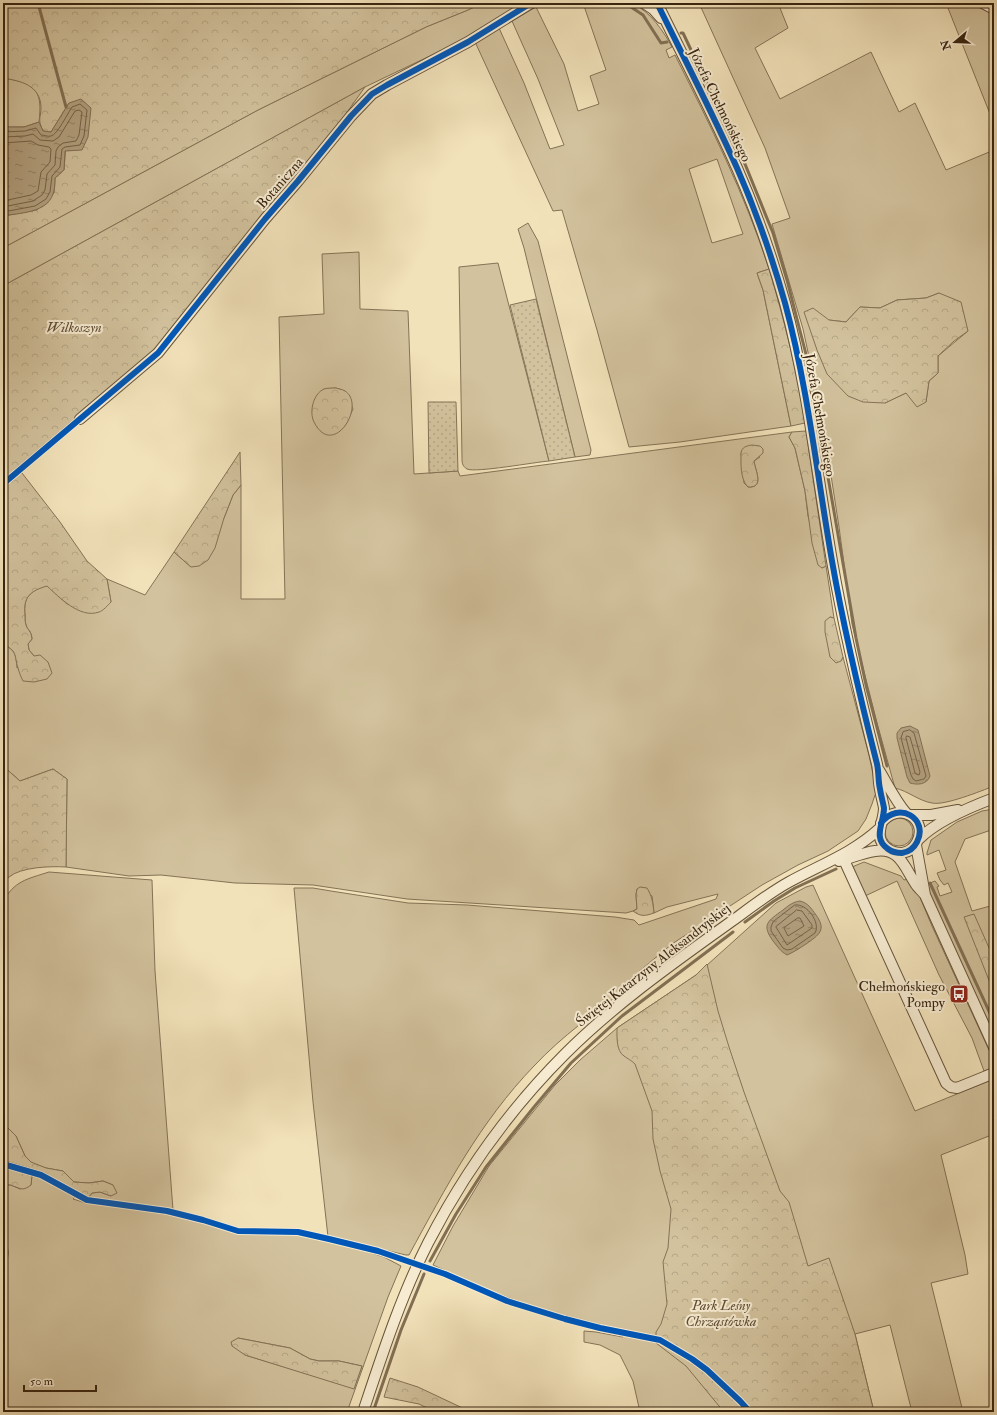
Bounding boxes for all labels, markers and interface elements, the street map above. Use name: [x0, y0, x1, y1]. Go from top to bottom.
north arrow: [935, 22, 975, 62]
text: N: [938, 37, 954, 53]
street label: Józefa Chełmońskiego: [685, 44, 755, 165]
street label: Botaniczna: [253, 154, 307, 212]
park label: Wilkoszyn: [46, 319, 102, 336]
street label: Józefa Chełmońskiego: [801, 351, 839, 478]
street label: Świętej Katarzyny Aleksandryjskiej: [573, 900, 734, 1031]
place label: Chełmońskiego Pompy: [859, 978, 946, 1012]
bus stop icon: Chełmońskiego Pompy: [948, 983, 970, 1005]
park label: Park Leśny Chrząstówka: [686, 1297, 757, 1330]
scale bar: [24, 1367, 96, 1393]
text: 50 m: [30, 1374, 54, 1389]

